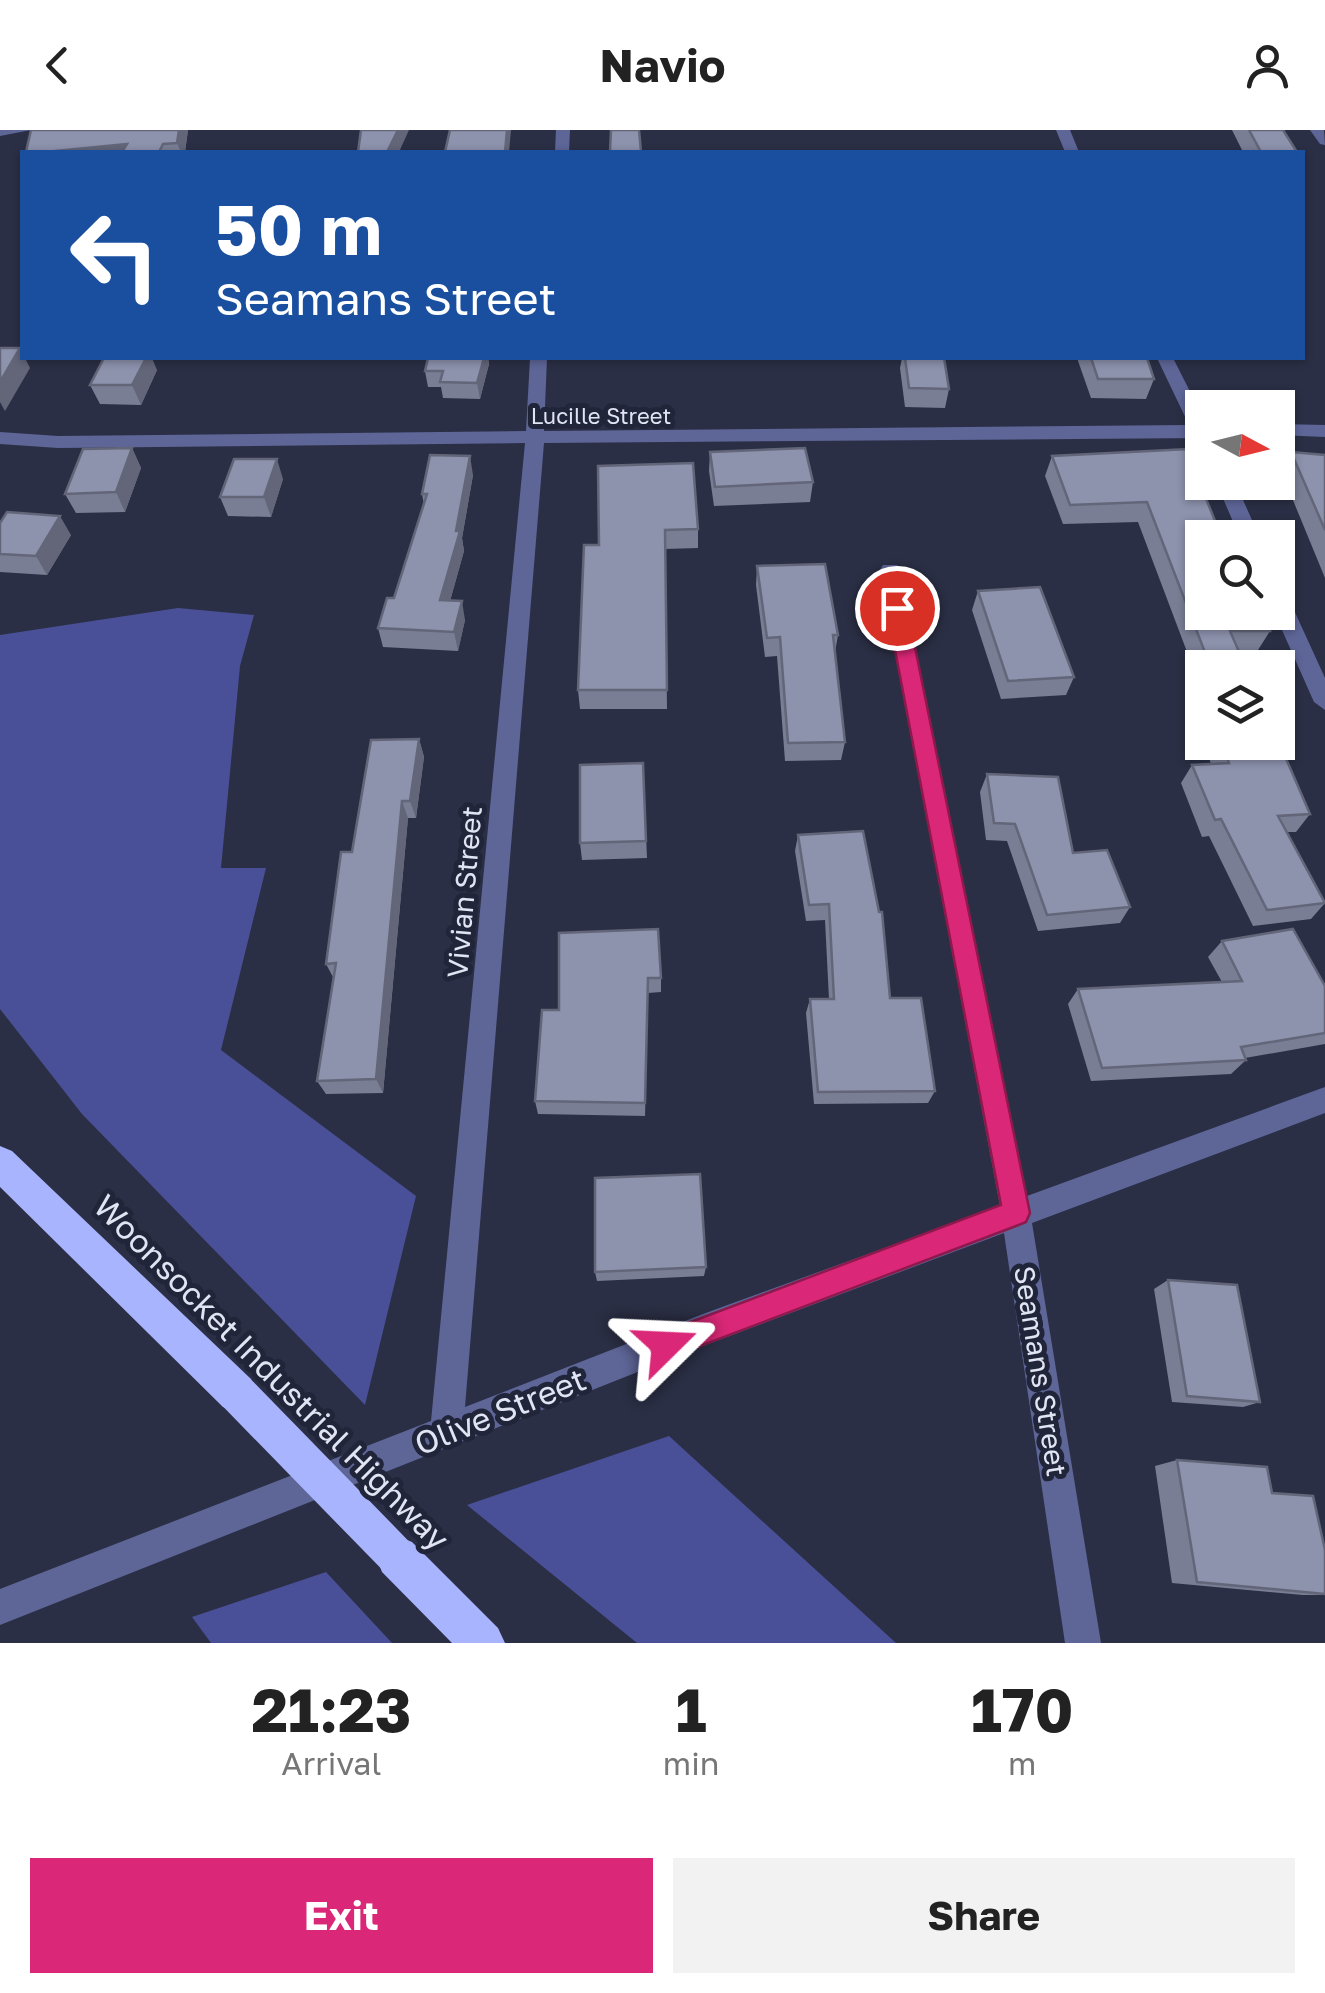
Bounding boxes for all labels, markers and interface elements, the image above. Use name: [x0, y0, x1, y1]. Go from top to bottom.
icon: back: [30, 38, 85, 93]
text: Navio: [600, 38, 725, 92]
icon: person: [1240, 38, 1295, 93]
text: 50 m: [215, 186, 382, 270]
icon: left: [50, 190, 180, 320]
text: Seamans Street: [215, 271, 557, 325]
north arrow: [1185, 390, 1295, 500]
map controls: [1185, 390, 1295, 760]
street label: Lucille Street: [531, 402, 671, 429]
button: search: [1185, 520, 1295, 630]
pin: [855, 566, 940, 651]
icon: arrive: [870, 581, 925, 636]
button: layers: [1185, 650, 1295, 760]
street label: Vivian Street: [440, 805, 488, 979]
street label: Woonsocket Industrial Highway: [87, 1187, 457, 1557]
street label: Seamans Street: [1008, 1263, 1074, 1479]
position arrow: [614, 1293, 718, 1397]
street label: Olive Street: [409, 1359, 591, 1463]
text: 21:23: [251, 1673, 411, 1745]
text: 1: [676, 1673, 707, 1745]
text: 170: [971, 1673, 1074, 1745]
text: Arrival: [281, 1744, 382, 1782]
text: min: [663, 1744, 719, 1782]
text: m: [1008, 1744, 1036, 1782]
button: Exit: [30, 1858, 653, 1973]
button: Share: [673, 1858, 1295, 1973]

